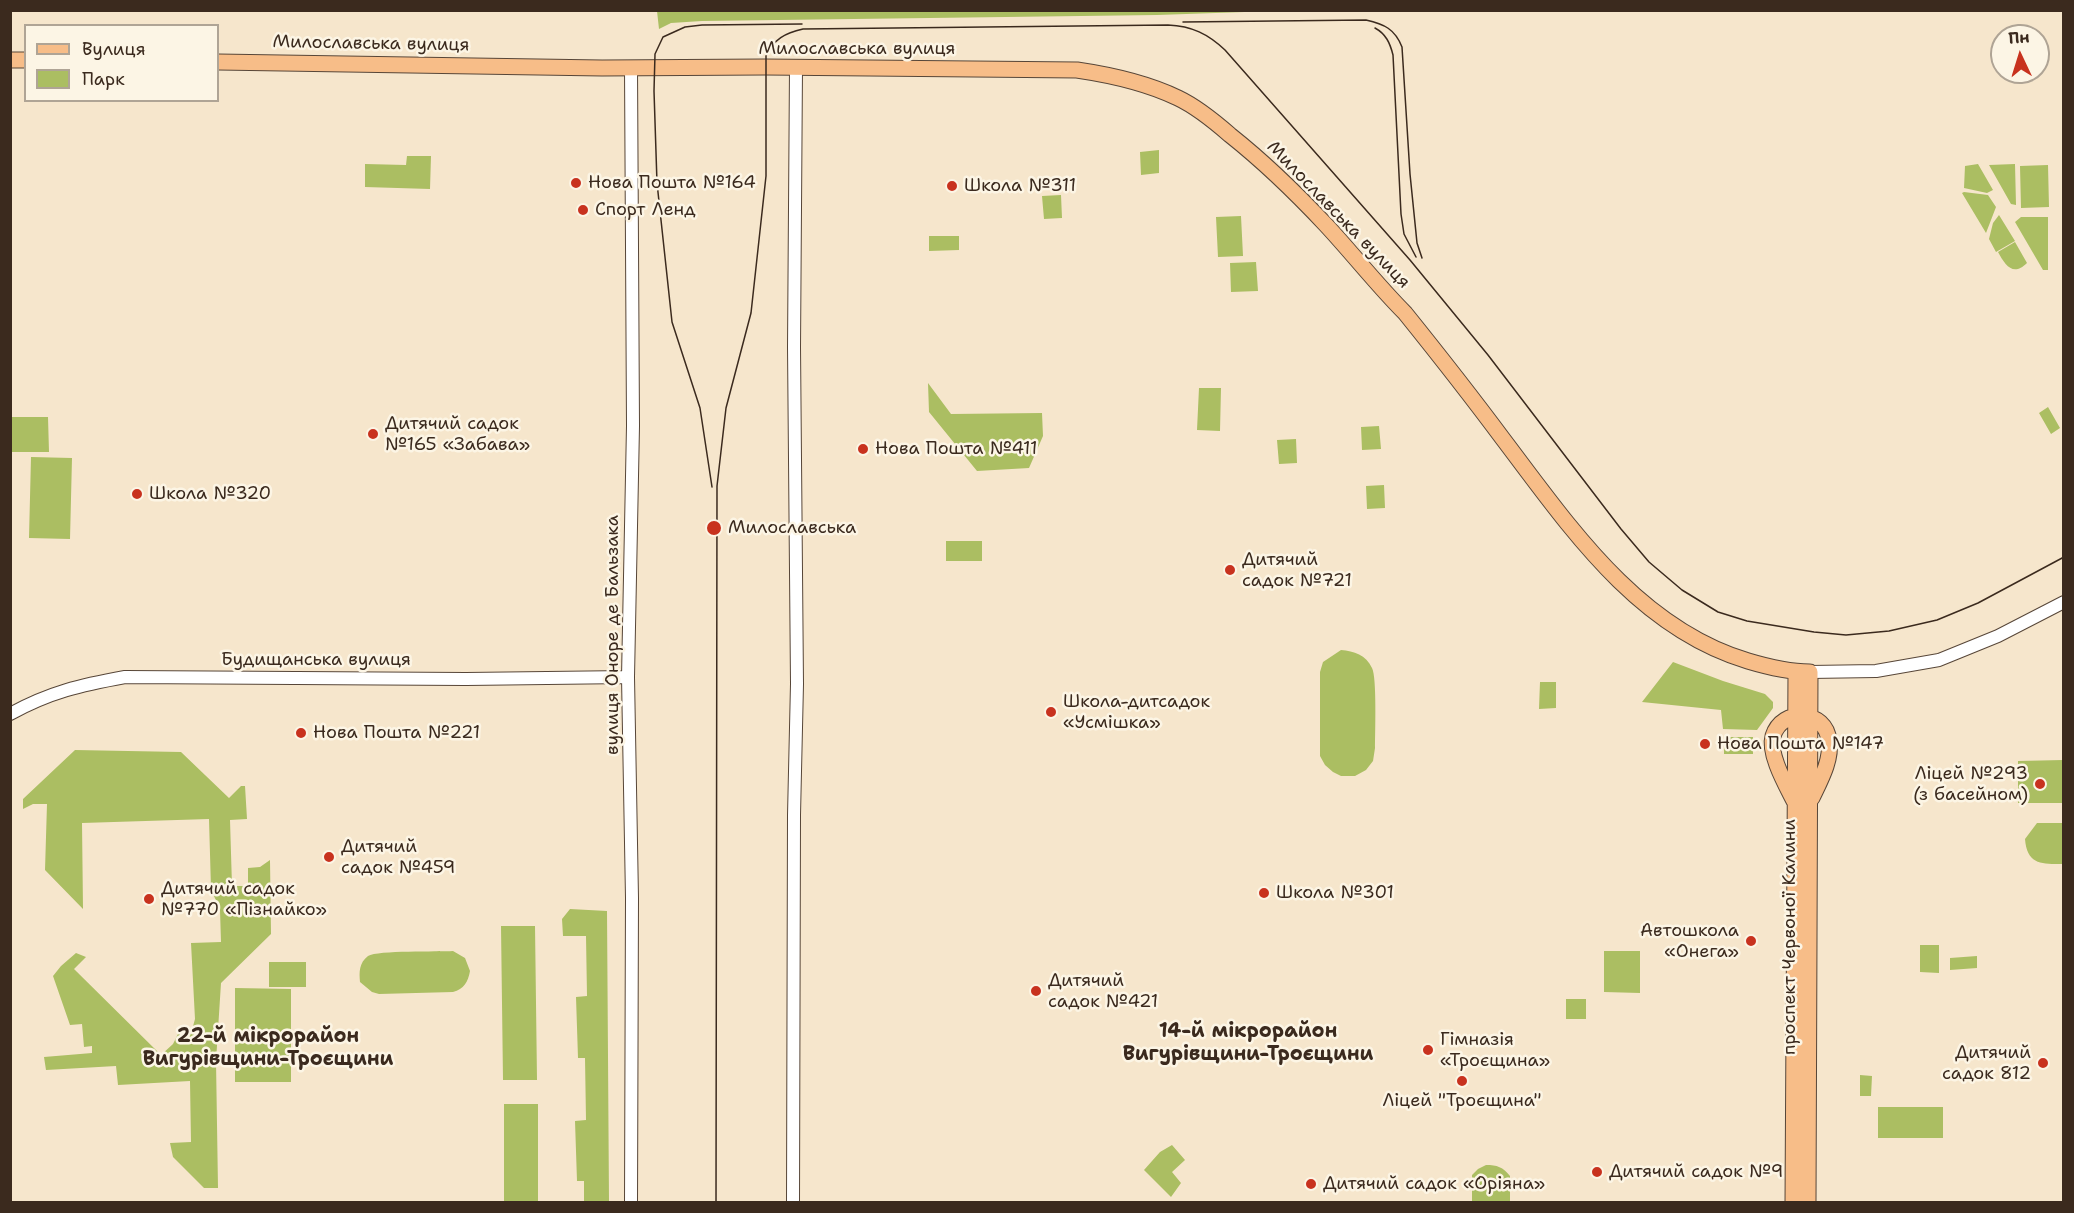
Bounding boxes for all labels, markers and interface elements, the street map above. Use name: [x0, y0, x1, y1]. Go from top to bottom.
legend: [24, 24, 219, 102]
north arrow: [1990, 24, 2050, 84]
text: Пн: [2008, 26, 2030, 49]
street label: Милославська вулиця: [272, 31, 470, 57]
text: Вулиця: [82, 37, 146, 61]
street label: Милославська вулиця: [759, 38, 955, 60]
text: Парк: [82, 67, 125, 91]
street label: Милославська вулиця: [1262, 137, 1414, 293]
place label: Нова Пошта №164: [588, 172, 756, 194]
place label: Школа №311: [964, 175, 1076, 197]
marker: Нова Пошта №164: [569, 176, 583, 190]
marker: Школа №311: [945, 179, 959, 193]
place label: Спорт Ленд: [595, 199, 696, 221]
marker: Спорт Ленд: [576, 203, 590, 217]
place label: Дитячий садок №165 «Забава»: [385, 413, 530, 456]
marker: Дитячий садок №165 «Забава»: [366, 427, 380, 441]
place label: Нова Пошта №411: [875, 438, 1038, 460]
marker: Нова Пошта №411: [856, 442, 870, 456]
place label: Школа №320: [149, 483, 271, 505]
marker: Школа №320: [130, 487, 144, 501]
street label: вулиця Оноре де Бальзака: [602, 515, 624, 755]
place label: Милославська: [728, 517, 856, 539]
marker: Милославська: [705, 519, 723, 537]
place label: Дитячий садок №721: [1242, 549, 1352, 592]
marker: Дитячий садок №721: [1223, 563, 1237, 577]
street label: Будищанська вулиця: [221, 649, 411, 671]
place label: Школа-дитсадок «Усмішка»: [1063, 691, 1210, 734]
marker: Школа-дитсадок «Усмішка»: [1044, 705, 1058, 719]
place label: Нова Пошта №221: [313, 722, 480, 744]
marker: Нова Пошта №221: [294, 726, 308, 740]
place label: Нова Пошта №147: [1717, 733, 1884, 755]
marker: Нова Пошта №147: [1698, 737, 1712, 751]
place label: Ліцей №293 (з басейном): [1913, 763, 2028, 806]
marker: Ліцей №293 (з басейном): [2033, 777, 2047, 791]
street label: проспект Червоної Калини: [1779, 819, 1801, 1055]
place label: Дитячий садок №459: [341, 836, 455, 878]
marker: Дитячий садок №459: [322, 850, 336, 864]
place label: Дитячий садок №770 «Пізнайко»: [161, 878, 327, 920]
place label: Школа №301: [1276, 882, 1394, 904]
marker: Школа №301: [1257, 886, 1271, 900]
marker: Дитячий садок №770 «Пізнайко»: [142, 892, 156, 906]
place label: Автошкола «Онега»: [1640, 920, 1739, 962]
marker: Автошкола «Онега»: [1744, 934, 1758, 948]
place label: Дитячий садок №421: [1048, 970, 1158, 1012]
marker: Дитячий садок №421: [1029, 984, 1043, 998]
district label: 14-й мікрорайон Вигурівщини-Троєщини: [1123, 1020, 1373, 1067]
district label: 22-й мікрорайон Вигурівщини-Троєщини: [143, 1025, 393, 1072]
place label: Гімназія «Троєщина»: [1440, 1029, 1550, 1072]
place label: Дитячий садок 812: [1942, 1042, 2031, 1084]
marker: Гімназія «Троєщина»: [1421, 1043, 1435, 1057]
marker: Дитячий садок 812: [2036, 1056, 2050, 1070]
marker: Ліцей "Троєщина": [1455, 1074, 1469, 1088]
place label: Ліцей "Троєщина": [1382, 1090, 1542, 1112]
place label: Дитячий садок №9: [1609, 1161, 1783, 1183]
marker: Дитячий садок №9: [1590, 1165, 1604, 1179]
place label: Дитячий садок «Оріяна»: [1323, 1173, 1545, 1195]
marker: Дитячий садок «Оріяна»: [1304, 1177, 1318, 1191]

